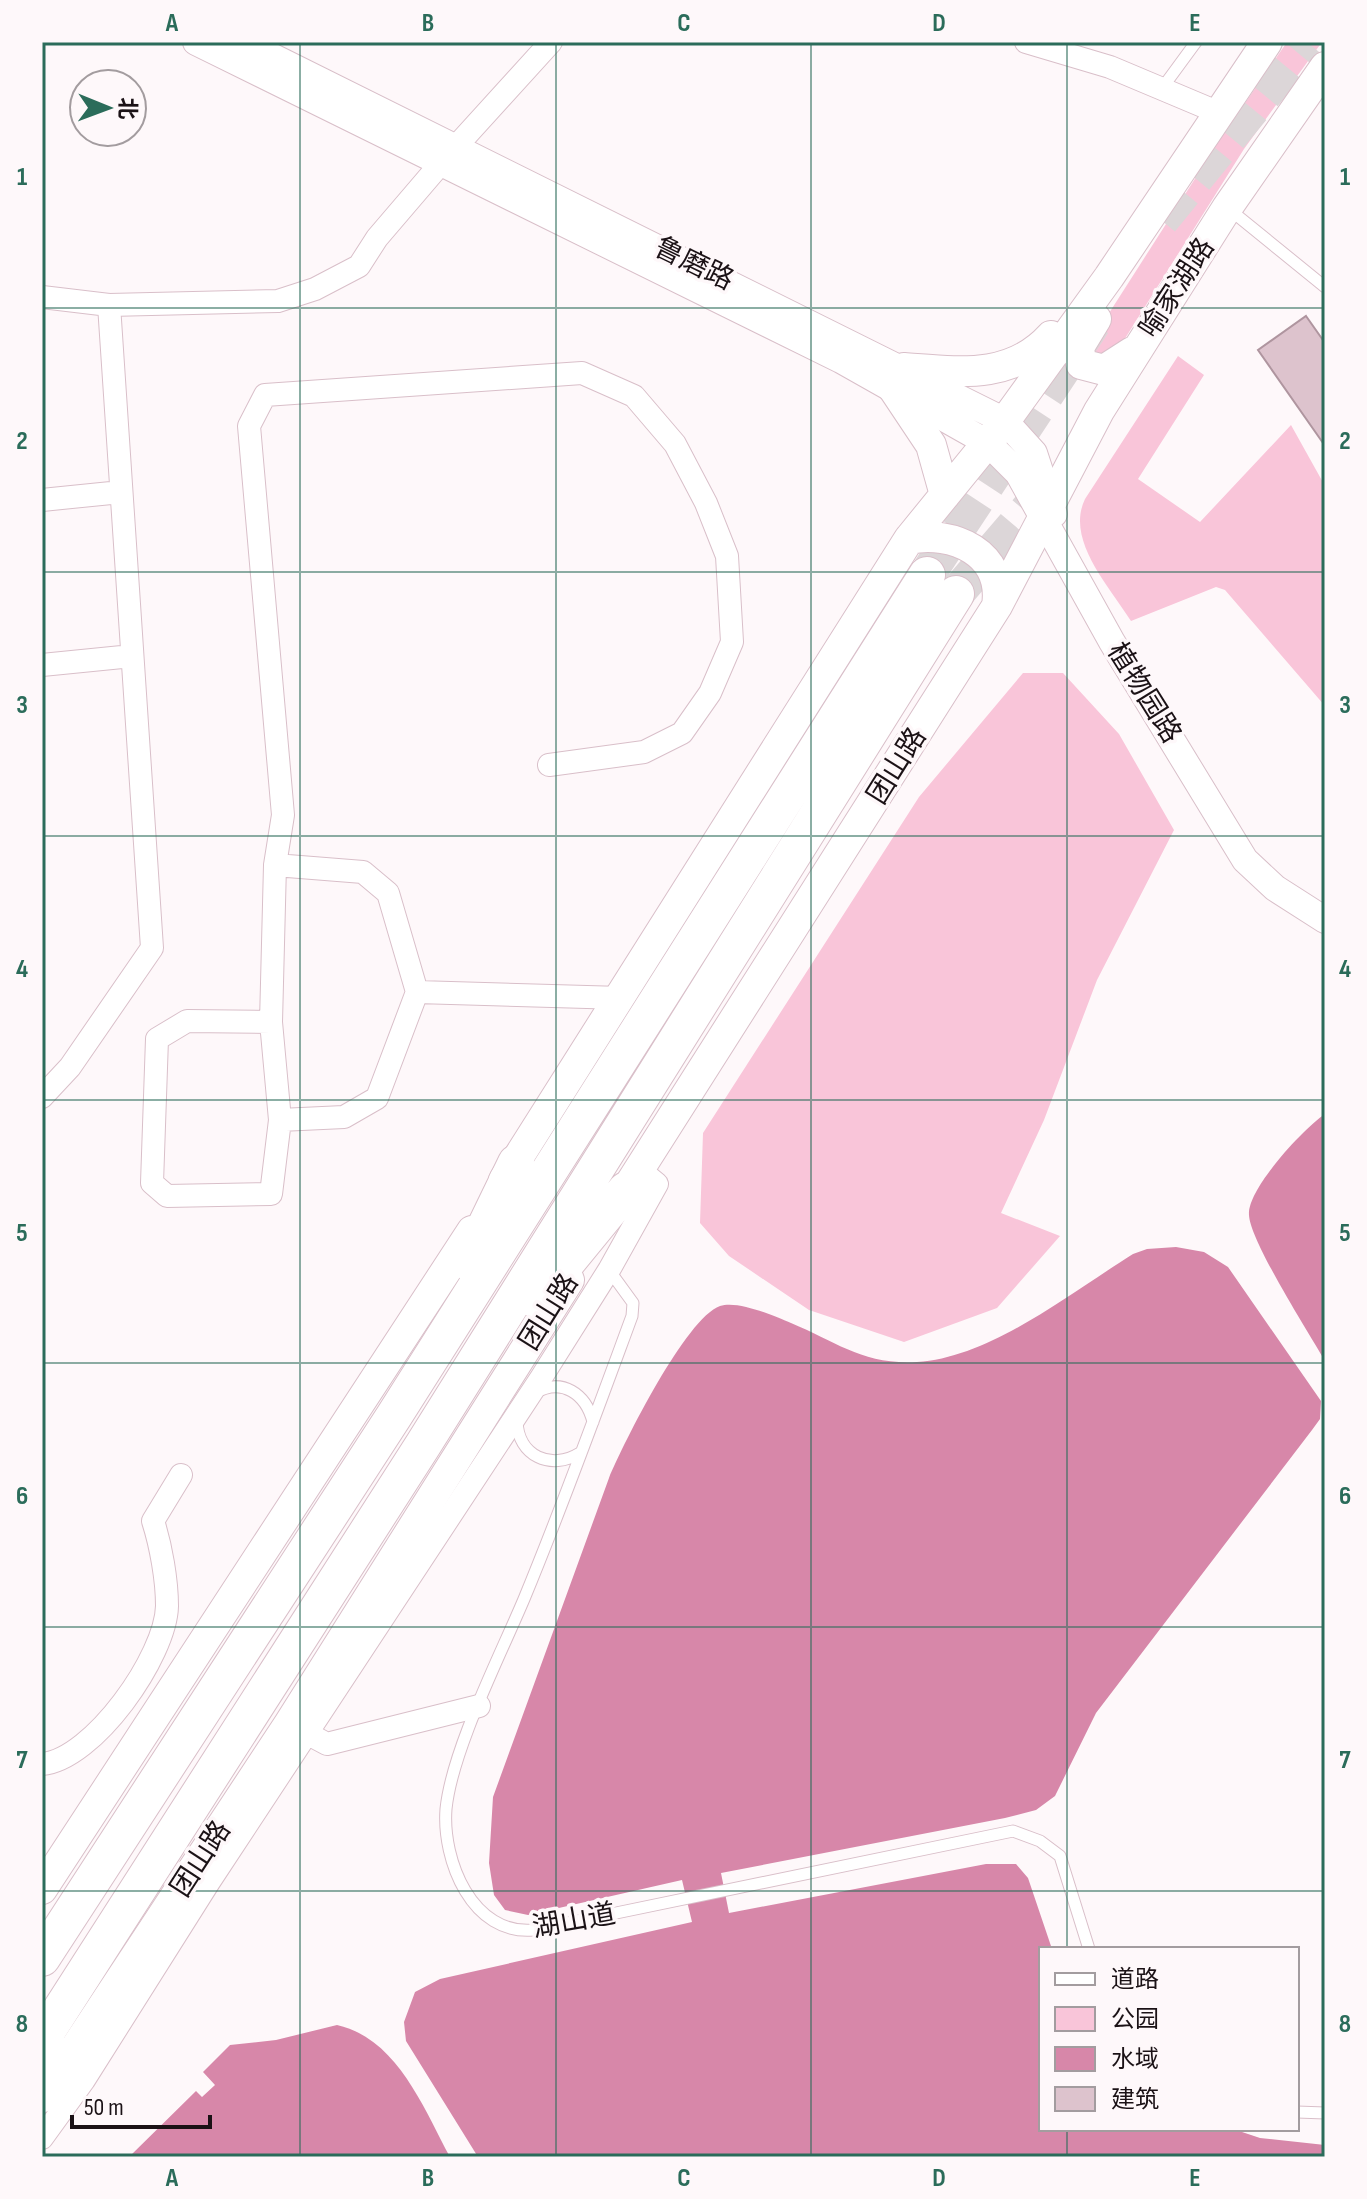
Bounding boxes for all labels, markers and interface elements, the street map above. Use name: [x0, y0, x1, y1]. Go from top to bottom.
text: A: [165, 8, 179, 39]
text: B: [422, 8, 434, 39]
text: C: [677, 8, 691, 39]
text: D: [932, 8, 946, 39]
text: E: [1189, 8, 1201, 39]
north arrow: [68, 68, 148, 148]
text: 北: [113, 97, 140, 120]
text: 1: [17, 162, 27, 193]
text: 1: [1340, 162, 1350, 193]
street label: 鲁磨路: [649, 231, 739, 297]
street label: 喻家湖路: [1133, 232, 1221, 344]
text: 2: [16, 426, 28, 457]
text: 2: [1339, 426, 1351, 457]
street label: 植物园路: [1100, 637, 1188, 749]
text: 3: [16, 690, 28, 721]
text: 3: [1339, 690, 1351, 721]
street label: 团山路: [861, 722, 933, 810]
text: 4: [16, 954, 28, 985]
text: 4: [1339, 954, 1351, 985]
text: 5: [16, 1218, 28, 1249]
text: 5: [1339, 1218, 1351, 1249]
street label: 团山路: [513, 1268, 585, 1356]
text: 6: [16, 1481, 28, 1512]
text: 6: [1339, 1481, 1351, 1512]
text: 7: [16, 1745, 28, 1776]
text: 7: [1339, 1745, 1351, 1776]
street label: 团山路: [164, 1815, 238, 1903]
street label: 湖山道: [530, 1897, 618, 1945]
legend: [1039, 1947, 1299, 2131]
text: 道路: [1111, 1965, 1159, 1994]
text: 公园: [1111, 2005, 1159, 2034]
text: 8: [16, 2009, 28, 2040]
text: 8: [1339, 2009, 1351, 2040]
text: 水域: [1111, 2045, 1159, 2074]
scale bar: [72, 2079, 210, 2129]
text: 建筑: [1111, 2085, 1159, 2114]
text: 50 m: [84, 2093, 124, 2122]
text: A: [165, 2163, 179, 2194]
text: B: [422, 2163, 434, 2194]
text: C: [677, 2163, 691, 2194]
text: D: [932, 2163, 946, 2194]
text: E: [1189, 2163, 1201, 2194]

